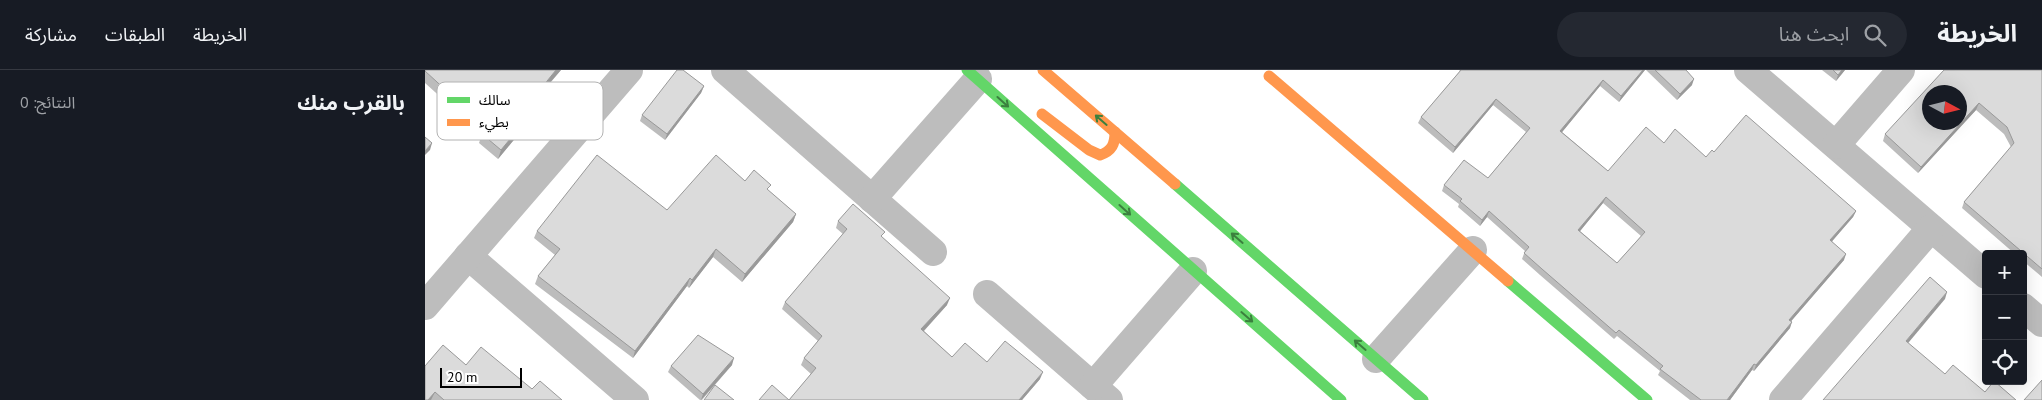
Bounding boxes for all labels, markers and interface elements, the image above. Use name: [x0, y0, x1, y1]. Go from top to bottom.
search box: [1557, 12, 1907, 57]
text: الخريطة: [1937, 18, 2017, 49]
icon: search: [1861, 21, 1889, 49]
text: ابحث هنا: [1779, 22, 1849, 46]
text: مشاركة: [25, 23, 77, 46]
text: الطبقات: [105, 23, 165, 46]
text: الخريطة: [193, 23, 247, 46]
legend: [437, 82, 603, 140]
north arrow: [1922, 85, 1967, 130]
text: بالقرب منك: [297, 89, 405, 116]
text: سالك: [479, 91, 511, 109]
text: النتائج: 0: [20, 92, 75, 112]
one-way arrow: [997, 96, 1010, 108]
text: بطيء: [479, 113, 509, 133]
one-way arrow: [1095, 115, 1108, 126]
one-way arrow: [1118, 204, 1131, 216]
one-way arrow: [1231, 233, 1244, 244]
map controls: [1982, 250, 2027, 385]
button: +: [1982, 250, 2027, 295]
button: −: [1982, 295, 2027, 340]
one-way arrow: [1240, 312, 1253, 323]
one-way arrow: [1353, 339, 1366, 351]
button: locate: [1982, 340, 2027, 385]
scale bar: [440, 365, 523, 388]
text: 20 m: [447, 368, 477, 386]

